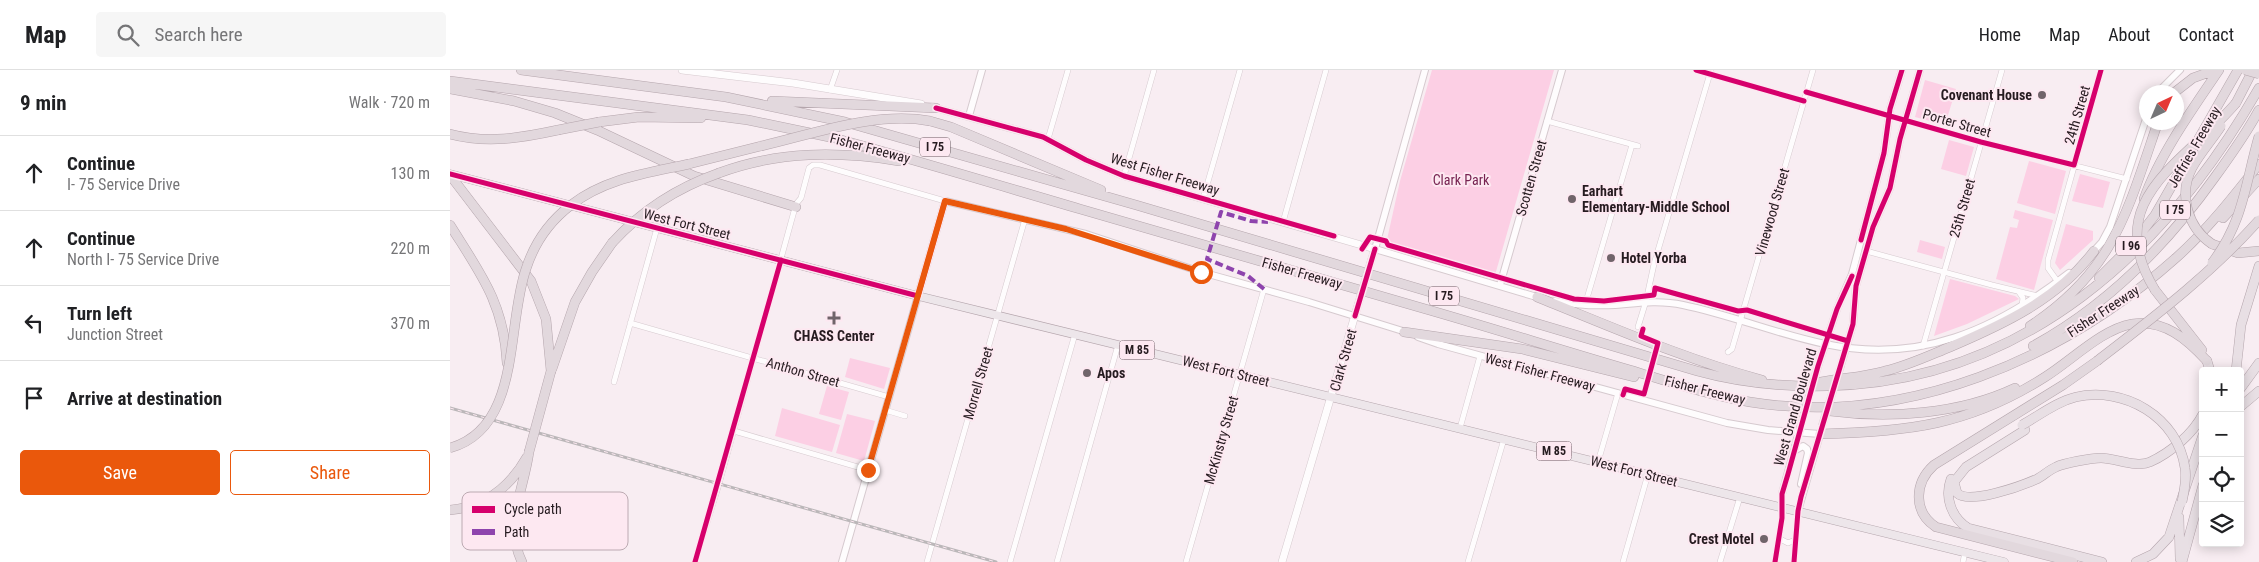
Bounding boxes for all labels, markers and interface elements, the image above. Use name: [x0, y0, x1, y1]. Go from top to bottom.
search box: [96, 12, 446, 57]
text: Map: [25, 21, 66, 49]
icon: search: [114, 21, 142, 49]
text: Search here: [154, 23, 243, 46]
text: Home: [1979, 24, 2021, 45]
text: Map: [2049, 24, 2080, 45]
text: About: [2108, 24, 2150, 45]
text: Contact: [2178, 24, 2234, 45]
street label: 24th Street: [2061, 84, 2093, 146]
north arrow: [2139, 85, 2184, 130]
place label: Covenant House: [1941, 87, 2032, 103]
marker: Covenant House: [2036, 89, 2048, 101]
text: 9 min: [20, 91, 67, 115]
text: Walk · 720 m: [349, 93, 430, 112]
street label: Jeffries Freeway: [2164, 103, 2224, 190]
street label: Porter Street: [1921, 106, 1993, 140]
street label: Fisher Freeway: [828, 130, 912, 166]
road number: I 75: [920, 138, 950, 156]
street label: Scotten Street: [1513, 138, 1549, 218]
street label: West Fisher Freeway: [1109, 150, 1222, 198]
text: Continue: [67, 152, 135, 175]
icon: ahead: [20, 159, 48, 187]
text: 130 m: [391, 164, 430, 183]
street label: Vinewood Street: [1752, 166, 1792, 258]
park label: Clark Park: [1433, 172, 1490, 188]
text: I- 75 Service Drive: [67, 175, 180, 194]
street label: 25th Street: [1946, 177, 1978, 239]
place label: Earhart Elementary-Middle School: [1582, 183, 1730, 215]
marker: Earhart Elementary-Middle School: [1566, 193, 1578, 205]
road number: I 75: [2160, 200, 2190, 220]
street label: West Fort Street: [642, 205, 732, 243]
text: Continue: [67, 227, 135, 250]
icon: ahead: [20, 234, 48, 262]
road number: I 96: [2116, 237, 2146, 256]
text: 220 m: [391, 239, 430, 258]
text: North I- 75 Service Drive: [67, 250, 219, 269]
place label: Hotel Yorba: [1621, 250, 1687, 266]
marker: Hotel Yorba: [1605, 252, 1617, 264]
street label: Fisher Freeway: [1260, 254, 1344, 292]
route start: [1190, 261, 1213, 284]
street label: Fisher Freeway: [2064, 282, 2142, 340]
road number: I 75: [1429, 287, 1459, 306]
text: Turn left: [67, 302, 132, 325]
icon: left: [20, 309, 48, 337]
marker: CHASS Center: [827, 311, 841, 325]
text: 370 m: [391, 314, 430, 333]
text: Junction Street: [67, 325, 163, 344]
street label: Clark Street: [1326, 327, 1360, 393]
place label: CHASS Center: [794, 328, 875, 344]
road number: M 85: [1120, 340, 1154, 360]
street label: Morrell Street: [960, 345, 996, 421]
street label: West Grand Boulevard: [1771, 346, 1819, 468]
street label: West Fisher Freeway: [1483, 350, 1597, 394]
street label: West Fort Street: [1181, 352, 1271, 390]
street label: Anthon Street: [764, 354, 842, 390]
place label: Apos: [1097, 365, 1125, 381]
marker: Apos: [1081, 367, 1093, 379]
map controls: [2199, 367, 2244, 547]
button: +: [2199, 367, 2244, 412]
street label: Fisher Freeway: [1663, 372, 1747, 408]
icon: arrive: [20, 384, 48, 412]
text: Arrive at destination: [67, 387, 222, 410]
street label: McKinstry Street: [1201, 394, 1241, 486]
button: −: [2199, 412, 2244, 457]
road number: M 85: [1536, 442, 1572, 461]
button: Save: [20, 450, 220, 495]
button: Share: [230, 450, 430, 495]
street label: West Fort Street: [1589, 452, 1679, 490]
button: locate: [2199, 457, 2244, 502]
route end: [857, 459, 880, 482]
legend: [462, 492, 628, 550]
text: Cycle path: [504, 501, 562, 517]
button: layers: [2199, 502, 2244, 547]
text: Path: [504, 524, 529, 540]
place label: Crest Motel: [1689, 531, 1754, 547]
marker: Crest Motel: [1758, 533, 1770, 545]

